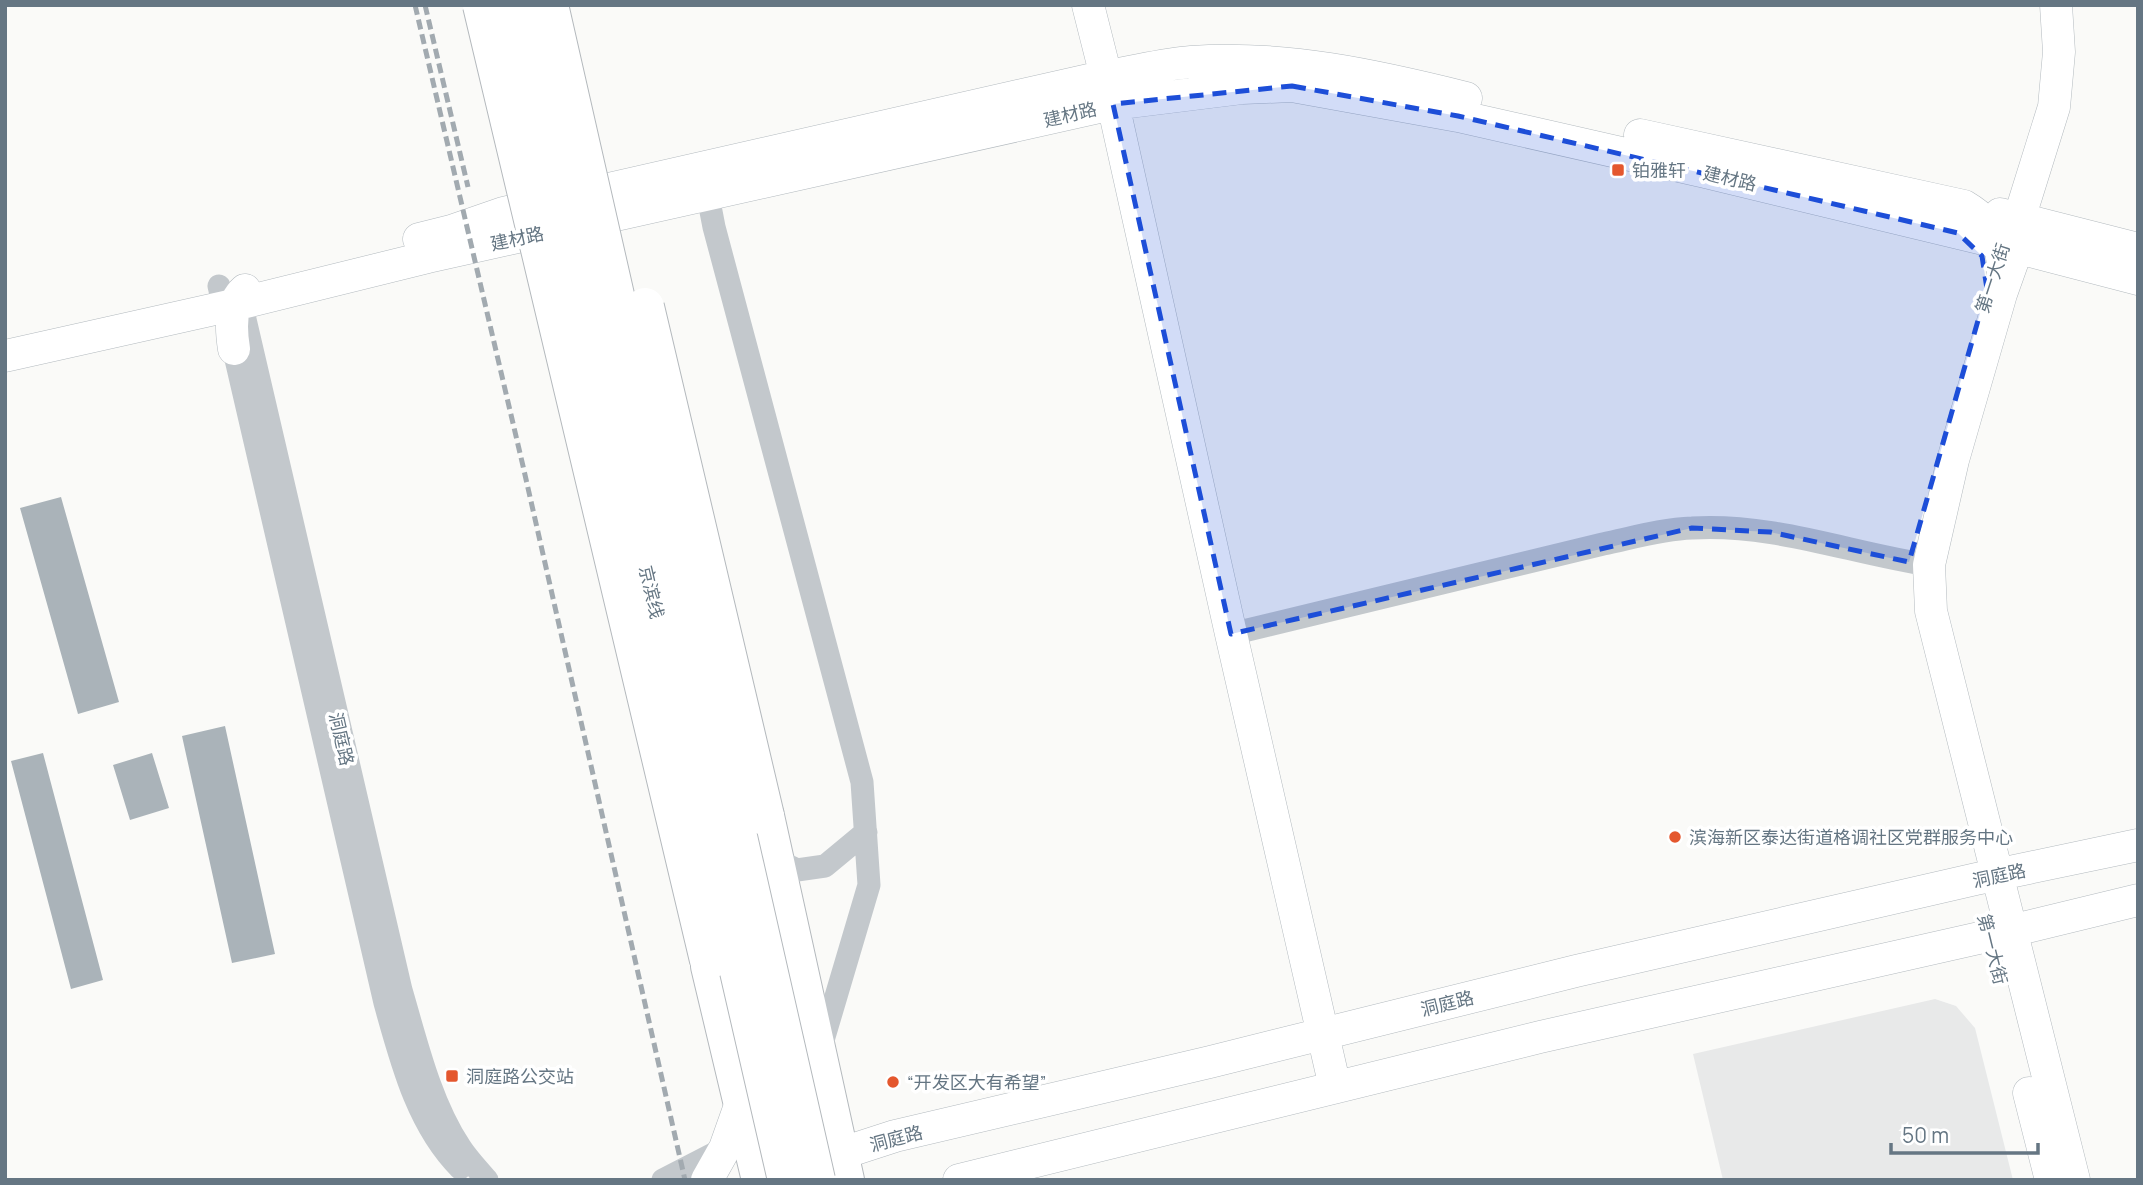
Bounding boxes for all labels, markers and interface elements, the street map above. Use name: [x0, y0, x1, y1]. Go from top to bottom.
street label: 建材路: [1041, 96, 1099, 132]
place label: 铂雅轩: [1632, 158, 1686, 182]
street label: 建材路: [1701, 160, 1759, 196]
marker: 铂雅轩: [1610, 162, 1626, 178]
street label: 建材路: [488, 221, 546, 255]
street label: 第一大街: [1969, 240, 2015, 316]
street label: 京滨线: [634, 563, 670, 621]
street label: 洞庭路: [324, 710, 360, 768]
place label: 滨海新区泰达街道格调社区党群服务中心: [1689, 825, 2013, 849]
marker: 滨海新区泰达街道格调社区党群服务中心: [1667, 829, 1683, 845]
street label: 洞庭路: [1970, 858, 2028, 892]
street label: 第一大街: [1973, 911, 2013, 987]
street label: 洞庭路: [1418, 985, 1476, 1021]
place label: 洞庭路公交站: [466, 1064, 574, 1088]
marker: 洞庭路公交站: [444, 1068, 460, 1084]
place label: “开发区大有希望”: [907, 1070, 1046, 1094]
marker: “开发区大有希望”: [885, 1074, 901, 1090]
scale bar: [1891, 1112, 2038, 1156]
street label: 洞庭路: [867, 1119, 925, 1157]
text: 50 m: [1902, 1121, 1949, 1149]

